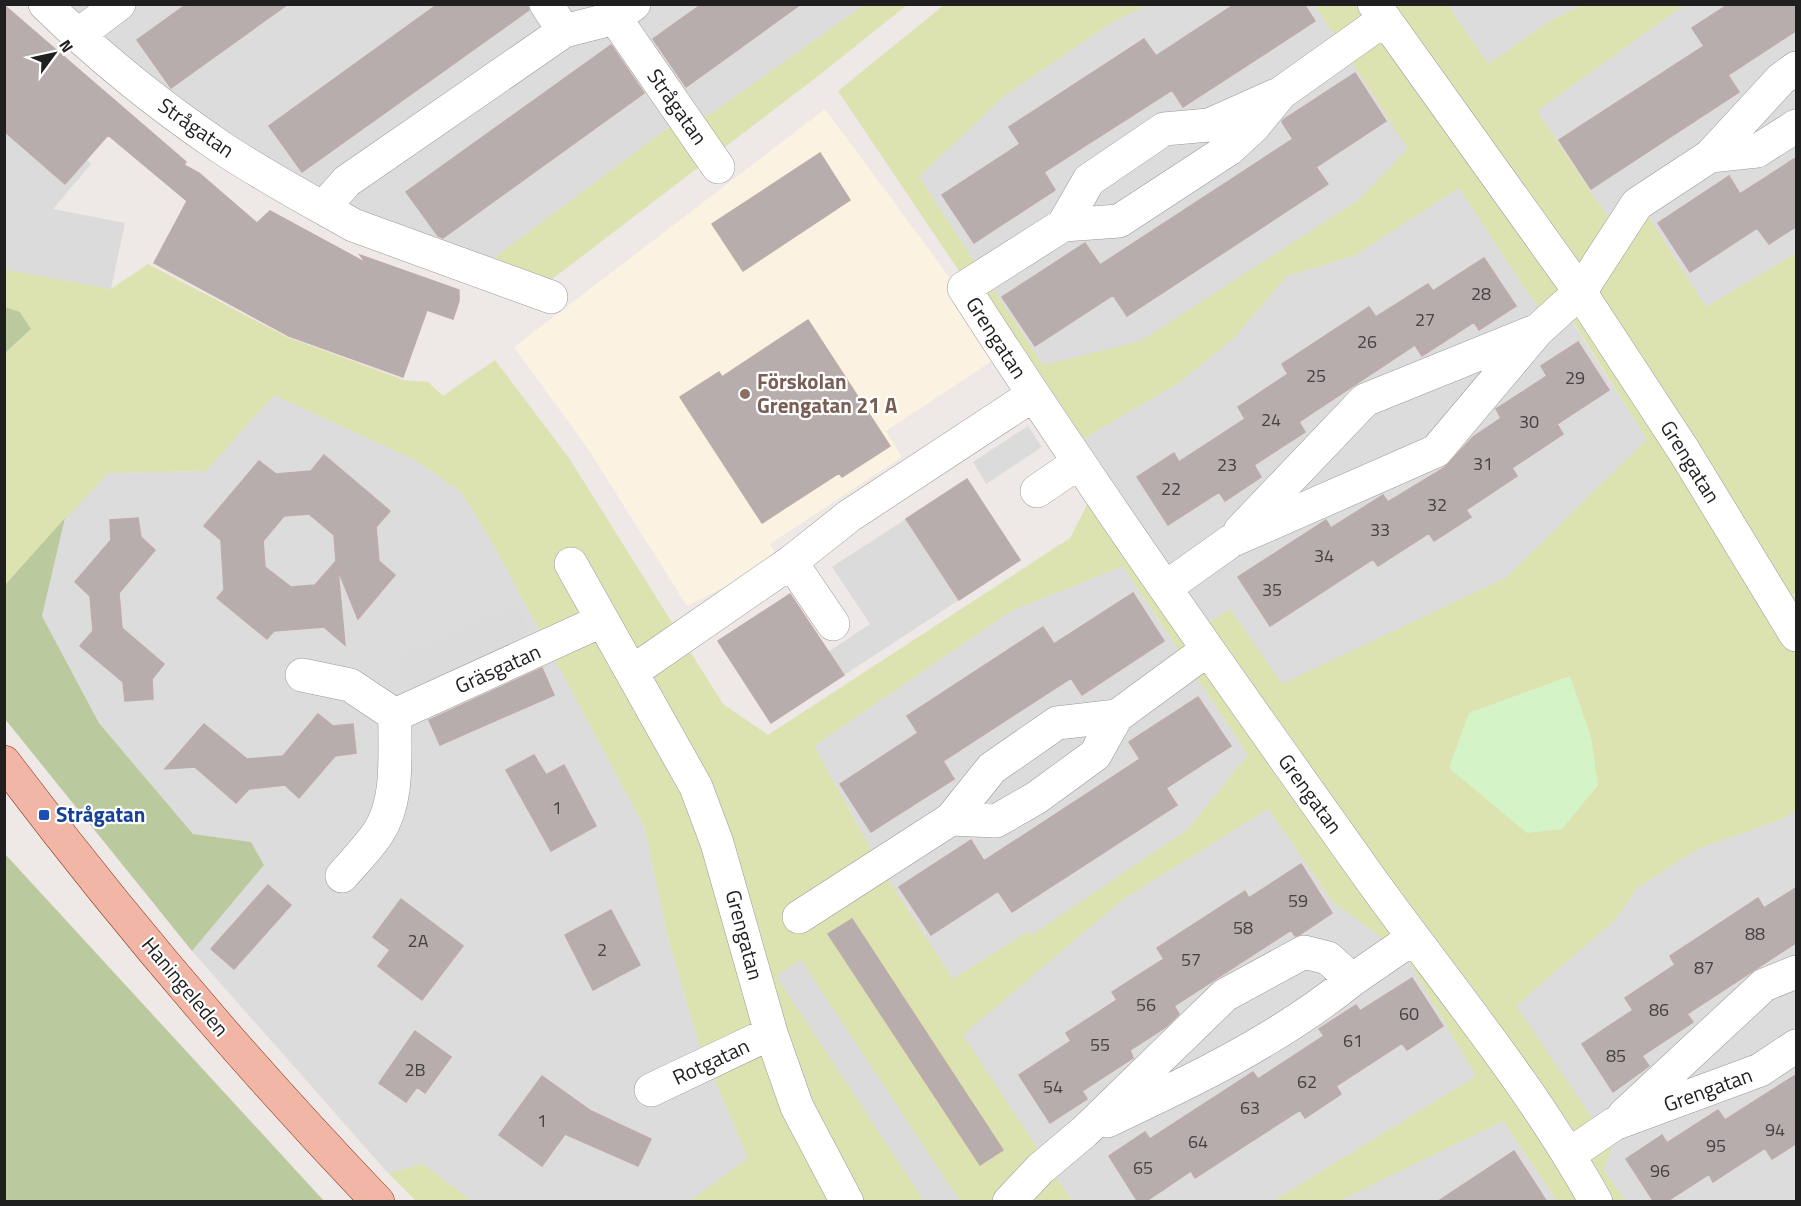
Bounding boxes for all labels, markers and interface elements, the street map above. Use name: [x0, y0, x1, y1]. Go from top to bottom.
north arrow: [24, 24, 84, 84]
text: N: [53, 35, 80, 57]
street label: Strågatan: [640, 62, 716, 151]
street label: Strågatan: [152, 89, 241, 165]
house number: 28: [1471, 280, 1491, 307]
street label: Grengatan: [958, 290, 1035, 385]
house number: 27: [1415, 306, 1435, 333]
house number: 26: [1357, 328, 1377, 355]
house number: 25: [1306, 362, 1326, 389]
house number: 29: [1565, 364, 1585, 391]
place label: Förskolan Grengatan 21 A: [757, 365, 898, 421]
marker: Förskolan Grengatan 21 A: [738, 387, 752, 401]
house number: 24: [1261, 406, 1281, 433]
house number: 30: [1519, 408, 1539, 435]
street label: Grengatan: [1653, 414, 1729, 509]
house number: 31: [1473, 450, 1493, 477]
house number: 23: [1217, 451, 1237, 478]
house number: 22: [1161, 475, 1181, 502]
house number: 32: [1427, 491, 1447, 518]
house number: 33: [1370, 516, 1390, 543]
house number: 34: [1314, 542, 1334, 569]
house number: 35: [1262, 576, 1282, 603]
street label: Gräsgatan: [450, 635, 546, 701]
street label: Grengatan: [1271, 747, 1351, 840]
house number: 1: [552, 794, 562, 821]
place label: Strågatan: [56, 798, 145, 830]
marker: Strågatan: [37, 808, 51, 822]
street label: Grengatan: [718, 886, 772, 983]
house number: 59: [1288, 887, 1308, 914]
house number: 58: [1233, 914, 1253, 941]
house number: 88: [1745, 920, 1765, 947]
house number: 2A: [408, 927, 429, 954]
street label: Haningeleden: [134, 929, 237, 1043]
house number: 2: [597, 936, 607, 963]
house number: 57: [1181, 946, 1201, 973]
house number: 87: [1694, 954, 1714, 981]
house number: 56: [1136, 991, 1156, 1018]
house number: 86: [1649, 996, 1669, 1023]
house number: 60: [1399, 1000, 1419, 1027]
house number: 61: [1343, 1027, 1363, 1054]
street label: Rotgatan: [667, 1029, 754, 1093]
house number: 55: [1090, 1031, 1110, 1058]
house number: 85: [1606, 1042, 1626, 1069]
house number: 2B: [404, 1056, 426, 1083]
street label: Grengatan: [1659, 1058, 1757, 1120]
house number: 62: [1297, 1068, 1317, 1095]
house number: 54: [1043, 1073, 1063, 1100]
house number: 63: [1240, 1094, 1260, 1121]
house number: 1: [537, 1107, 547, 1134]
house number: 94: [1765, 1116, 1785, 1143]
house number: 64: [1188, 1128, 1208, 1155]
house number: 95: [1706, 1132, 1726, 1159]
house number: 65: [1133, 1154, 1153, 1181]
house number: 96: [1650, 1157, 1670, 1184]

